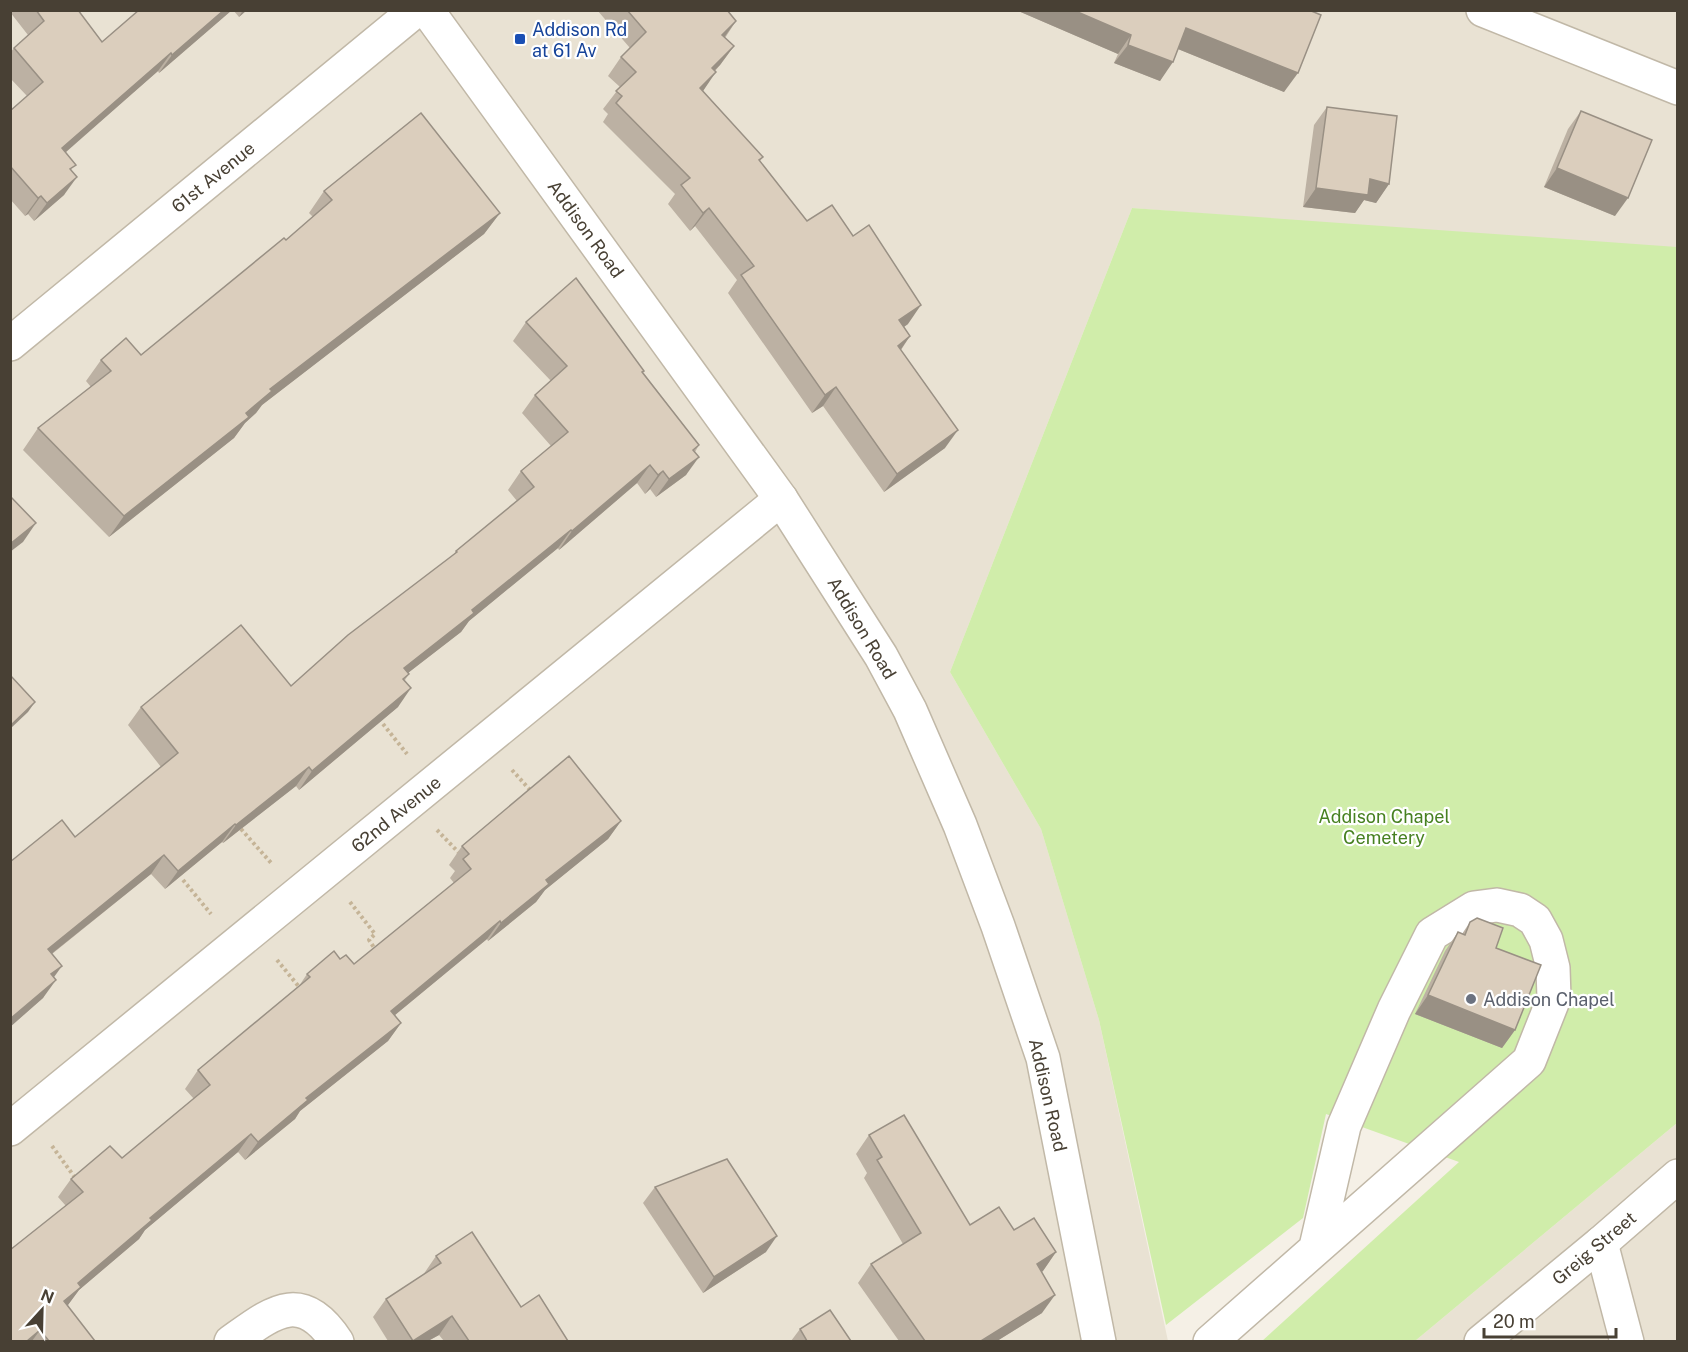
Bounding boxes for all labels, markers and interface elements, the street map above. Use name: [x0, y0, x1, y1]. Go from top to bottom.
place label: Addison Rd at 61 Av: [532, 19, 627, 61]
marker: Addison Rd at 61 Av: [513, 32, 527, 46]
street label: 61st Avenue: [167, 137, 259, 217]
street label: Addison Road: [544, 176, 628, 282]
street label: Addison Road: [823, 573, 901, 683]
street label: 62nd Avenue: [347, 771, 445, 857]
park label: Addison Chapel Cemetery: [1318, 806, 1450, 848]
place label: Addison Chapel: [1483, 989, 1615, 1010]
marker: Addison Chapel: [1464, 992, 1478, 1006]
street label: Addison Road: [1025, 1036, 1071, 1154]
street label: Greig Street: [1548, 1207, 1640, 1289]
north arrow: [12, 1280, 72, 1340]
text: N: [38, 1285, 57, 1308]
scale bar: [1484, 1301, 1616, 1339]
text: 20 m: [1493, 1311, 1535, 1332]

